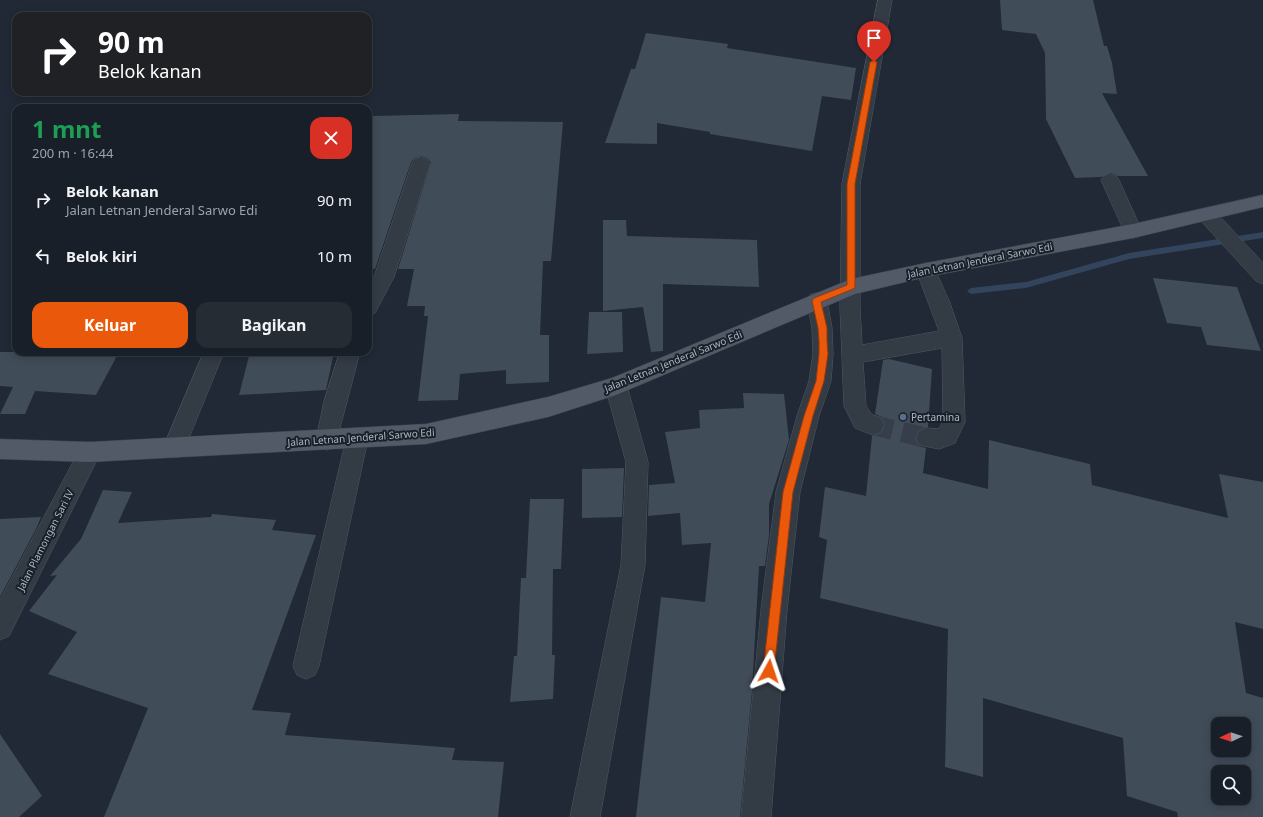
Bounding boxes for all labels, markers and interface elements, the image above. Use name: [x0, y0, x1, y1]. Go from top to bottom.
pin: [857, 21, 891, 62]
text: 90 m: [98, 23, 165, 61]
icon: arrive: [863, 27, 885, 49]
icon: right: [32, 28, 84, 80]
text: Belok kanan: [98, 59, 202, 83]
text: 1 mnt: [32, 112, 101, 145]
button: close: [310, 117, 352, 159]
text: 200 m · 16:44: [32, 144, 113, 162]
text: Belok kanan: [66, 181, 159, 201]
icon: right: [32, 189, 54, 211]
text: 90 m: [317, 190, 352, 210]
text: Jalan Letnan Jenderal Sarwo Edi: [66, 201, 258, 219]
street label: Jalan Letnan Jenderal Sarwo Edi: [905, 239, 1054, 281]
icon: left: [32, 245, 54, 267]
text: Belok kiri: [66, 246, 137, 266]
text: 10 m: [317, 246, 352, 266]
button: Keluar: [32, 302, 188, 348]
button: Bagikan: [196, 302, 352, 348]
street label: Jalan Letnan Jenderal Sarwo Edi: [601, 327, 744, 395]
place label: Pertamina: [911, 410, 960, 424]
marker: Pertamina: [898, 412, 908, 422]
street label: Jalan Letnan Jenderal Sarwo Edi: [286, 425, 435, 449]
street label: Jalan Plamongan Sari IV: [13, 487, 77, 594]
position arrow: [748, 650, 790, 692]
north arrow: [1211, 717, 1251, 757]
map controls: [1211, 717, 1251, 805]
button: search: [1211, 765, 1251, 805]

